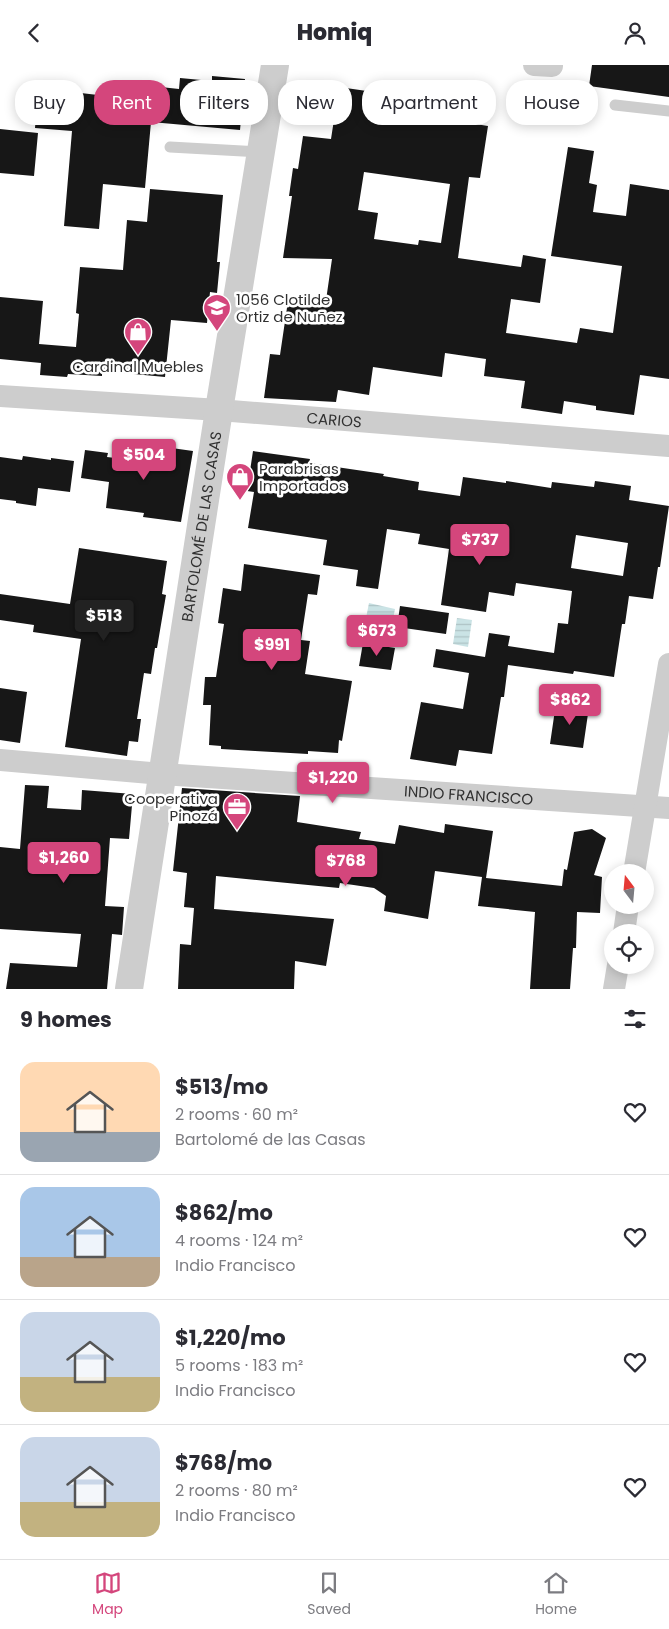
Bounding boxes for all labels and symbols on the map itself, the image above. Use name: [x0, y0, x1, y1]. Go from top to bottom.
place label: 1056 Clotilde Ortiz de Nuñez: [236, 289, 343, 327]
school or university icon: 1056 Clotilde Ortiz de Nuñez: [202, 293, 232, 332]
shop icon: Cardinal Muebles: [123, 317, 153, 356]
place label: Cardinal Muebles: [72, 356, 204, 377]
street label: CARIOS: [306, 407, 363, 432]
street label: BARTOLOMÉ DE LAS CASAS: [176, 430, 226, 623]
pin: $504: [114, 439, 174, 481]
place label: Parabrisas Importados: [259, 458, 347, 496]
shop icon: Parabrisas Importados: [225, 462, 255, 501]
pin: $737: [450, 523, 510, 566]
pin: $513: [74, 599, 134, 642]
pin: $673: [347, 615, 407, 657]
pin: $991: [242, 629, 302, 671]
pin: $862: [540, 683, 600, 726]
pin: $1,220: [292, 761, 374, 804]
street label: INDIO FRANCISCO: [404, 780, 534, 809]
place label: Cooperativa Pinozá: [124, 788, 218, 826]
office icon: Cooperativa Pinozá: [222, 792, 252, 831]
pin: $1,260: [23, 841, 105, 884]
pin: $768: [316, 845, 376, 887]
north arrow: [604, 864, 654, 914]

